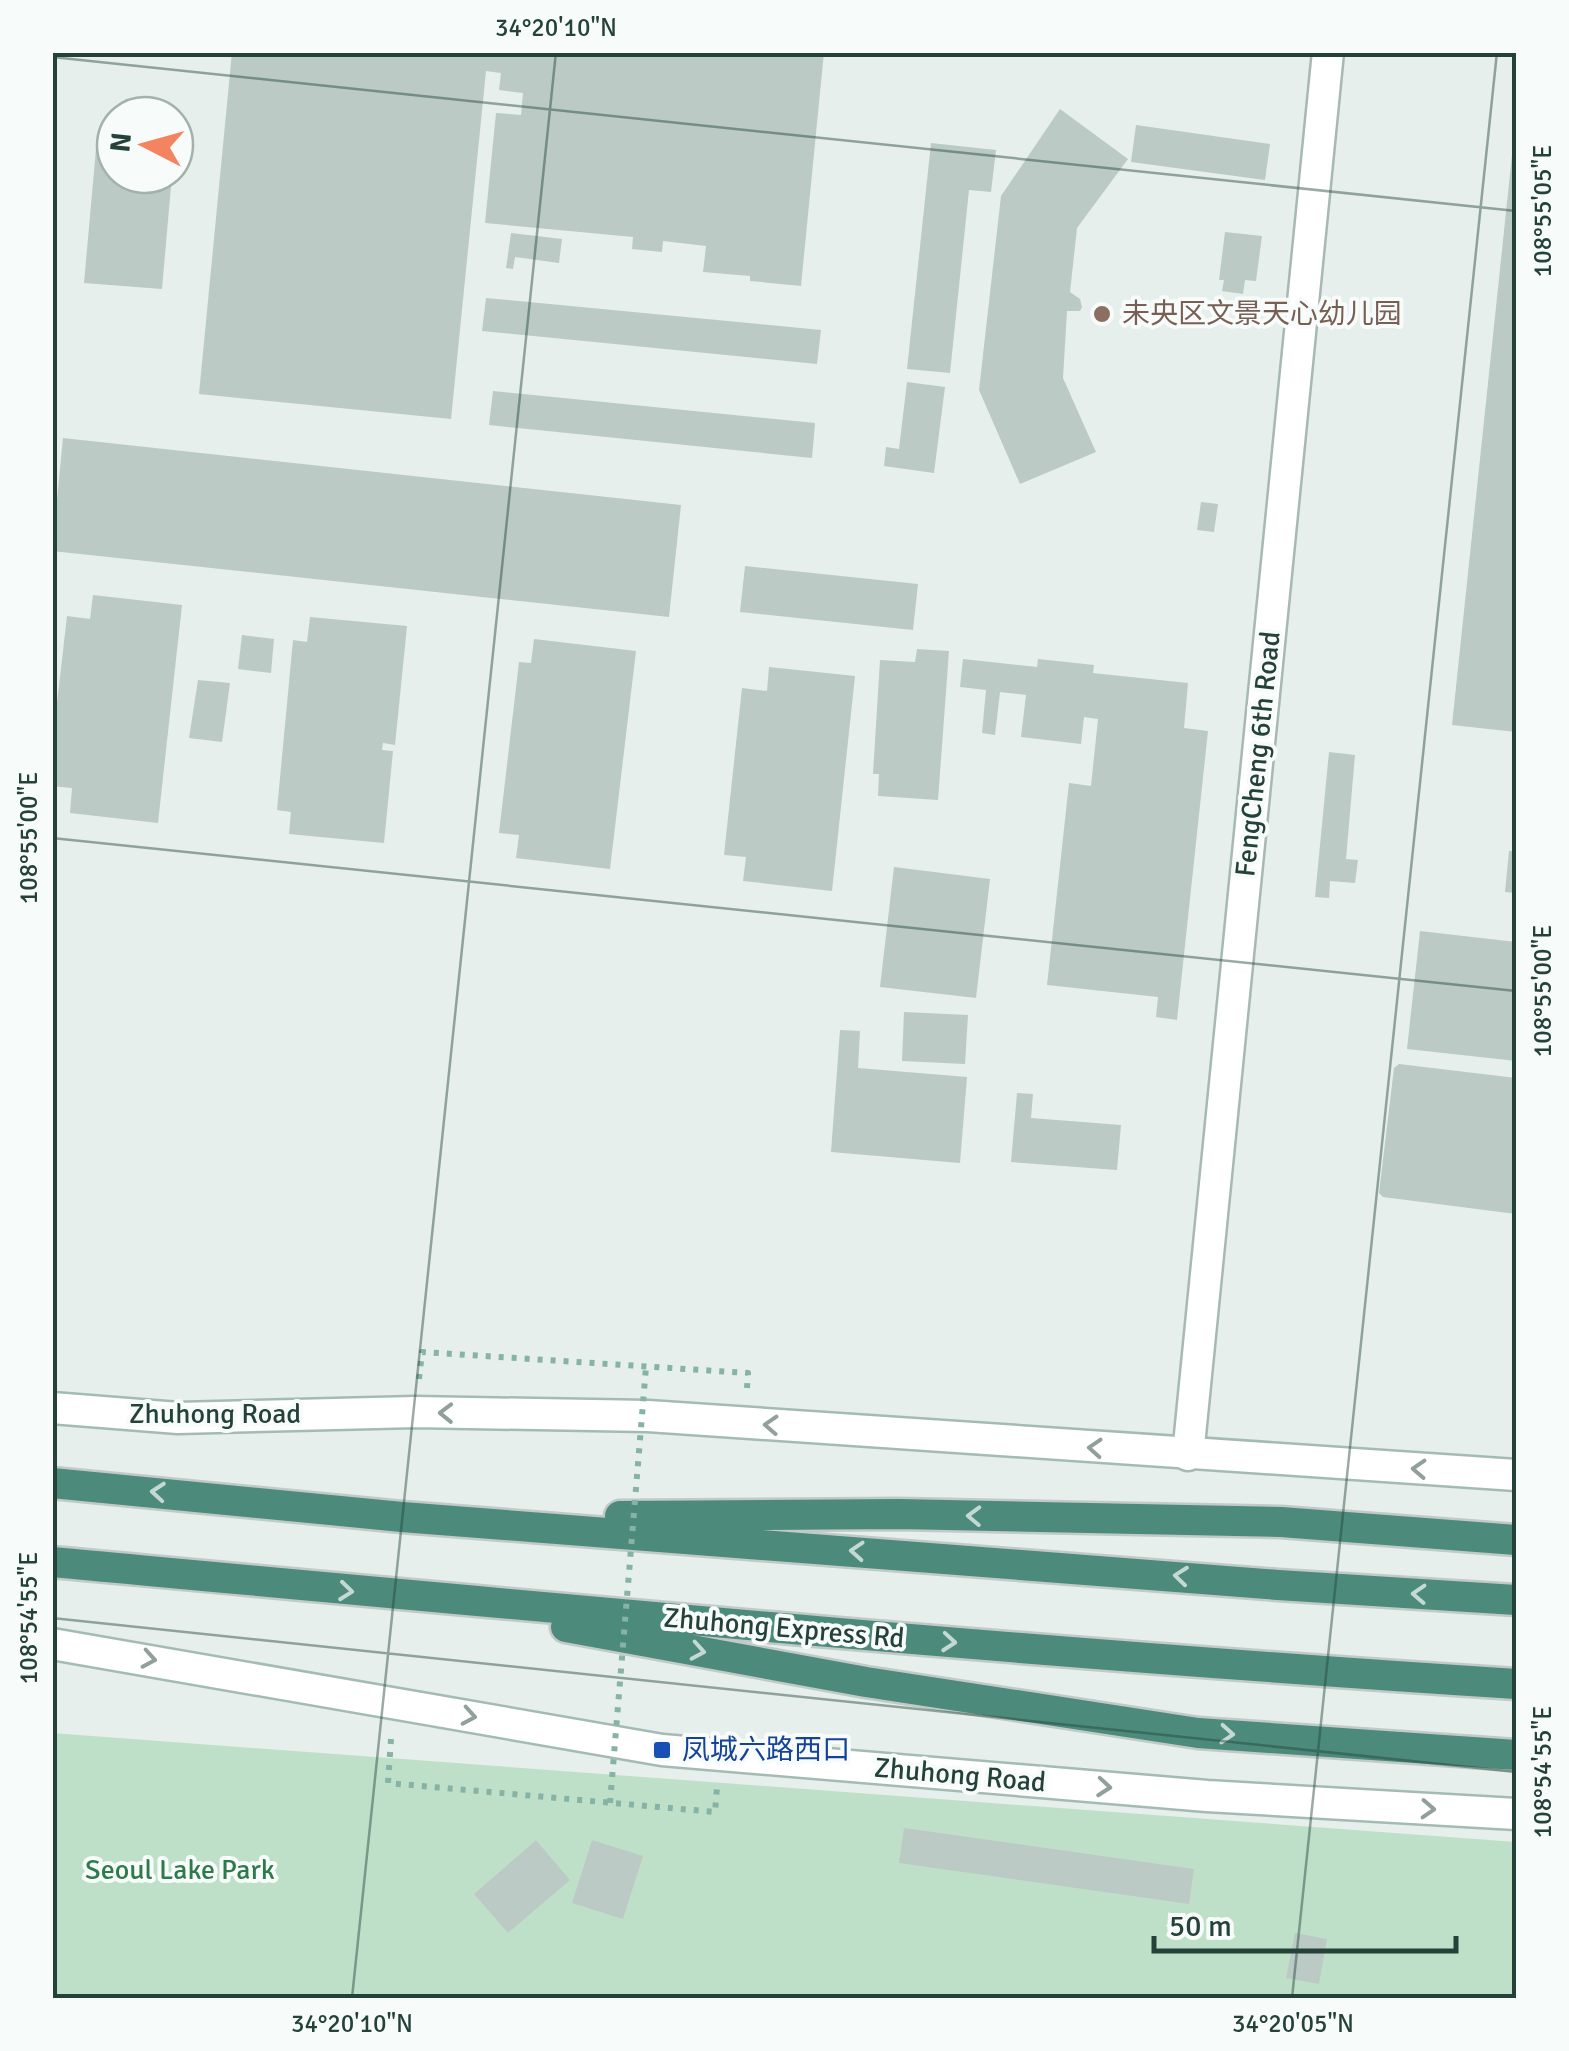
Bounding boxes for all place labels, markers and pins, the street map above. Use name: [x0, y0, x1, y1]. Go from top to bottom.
place label: 未央区文景天心幼儿园: [1122, 297, 1402, 331]
marker: 未央区文景天心幼儿园: [1091, 303, 1113, 325]
place label: 凤城六路西口: [682, 1733, 850, 1767]
marker: 凤城六路西口: [651, 1739, 673, 1761]

